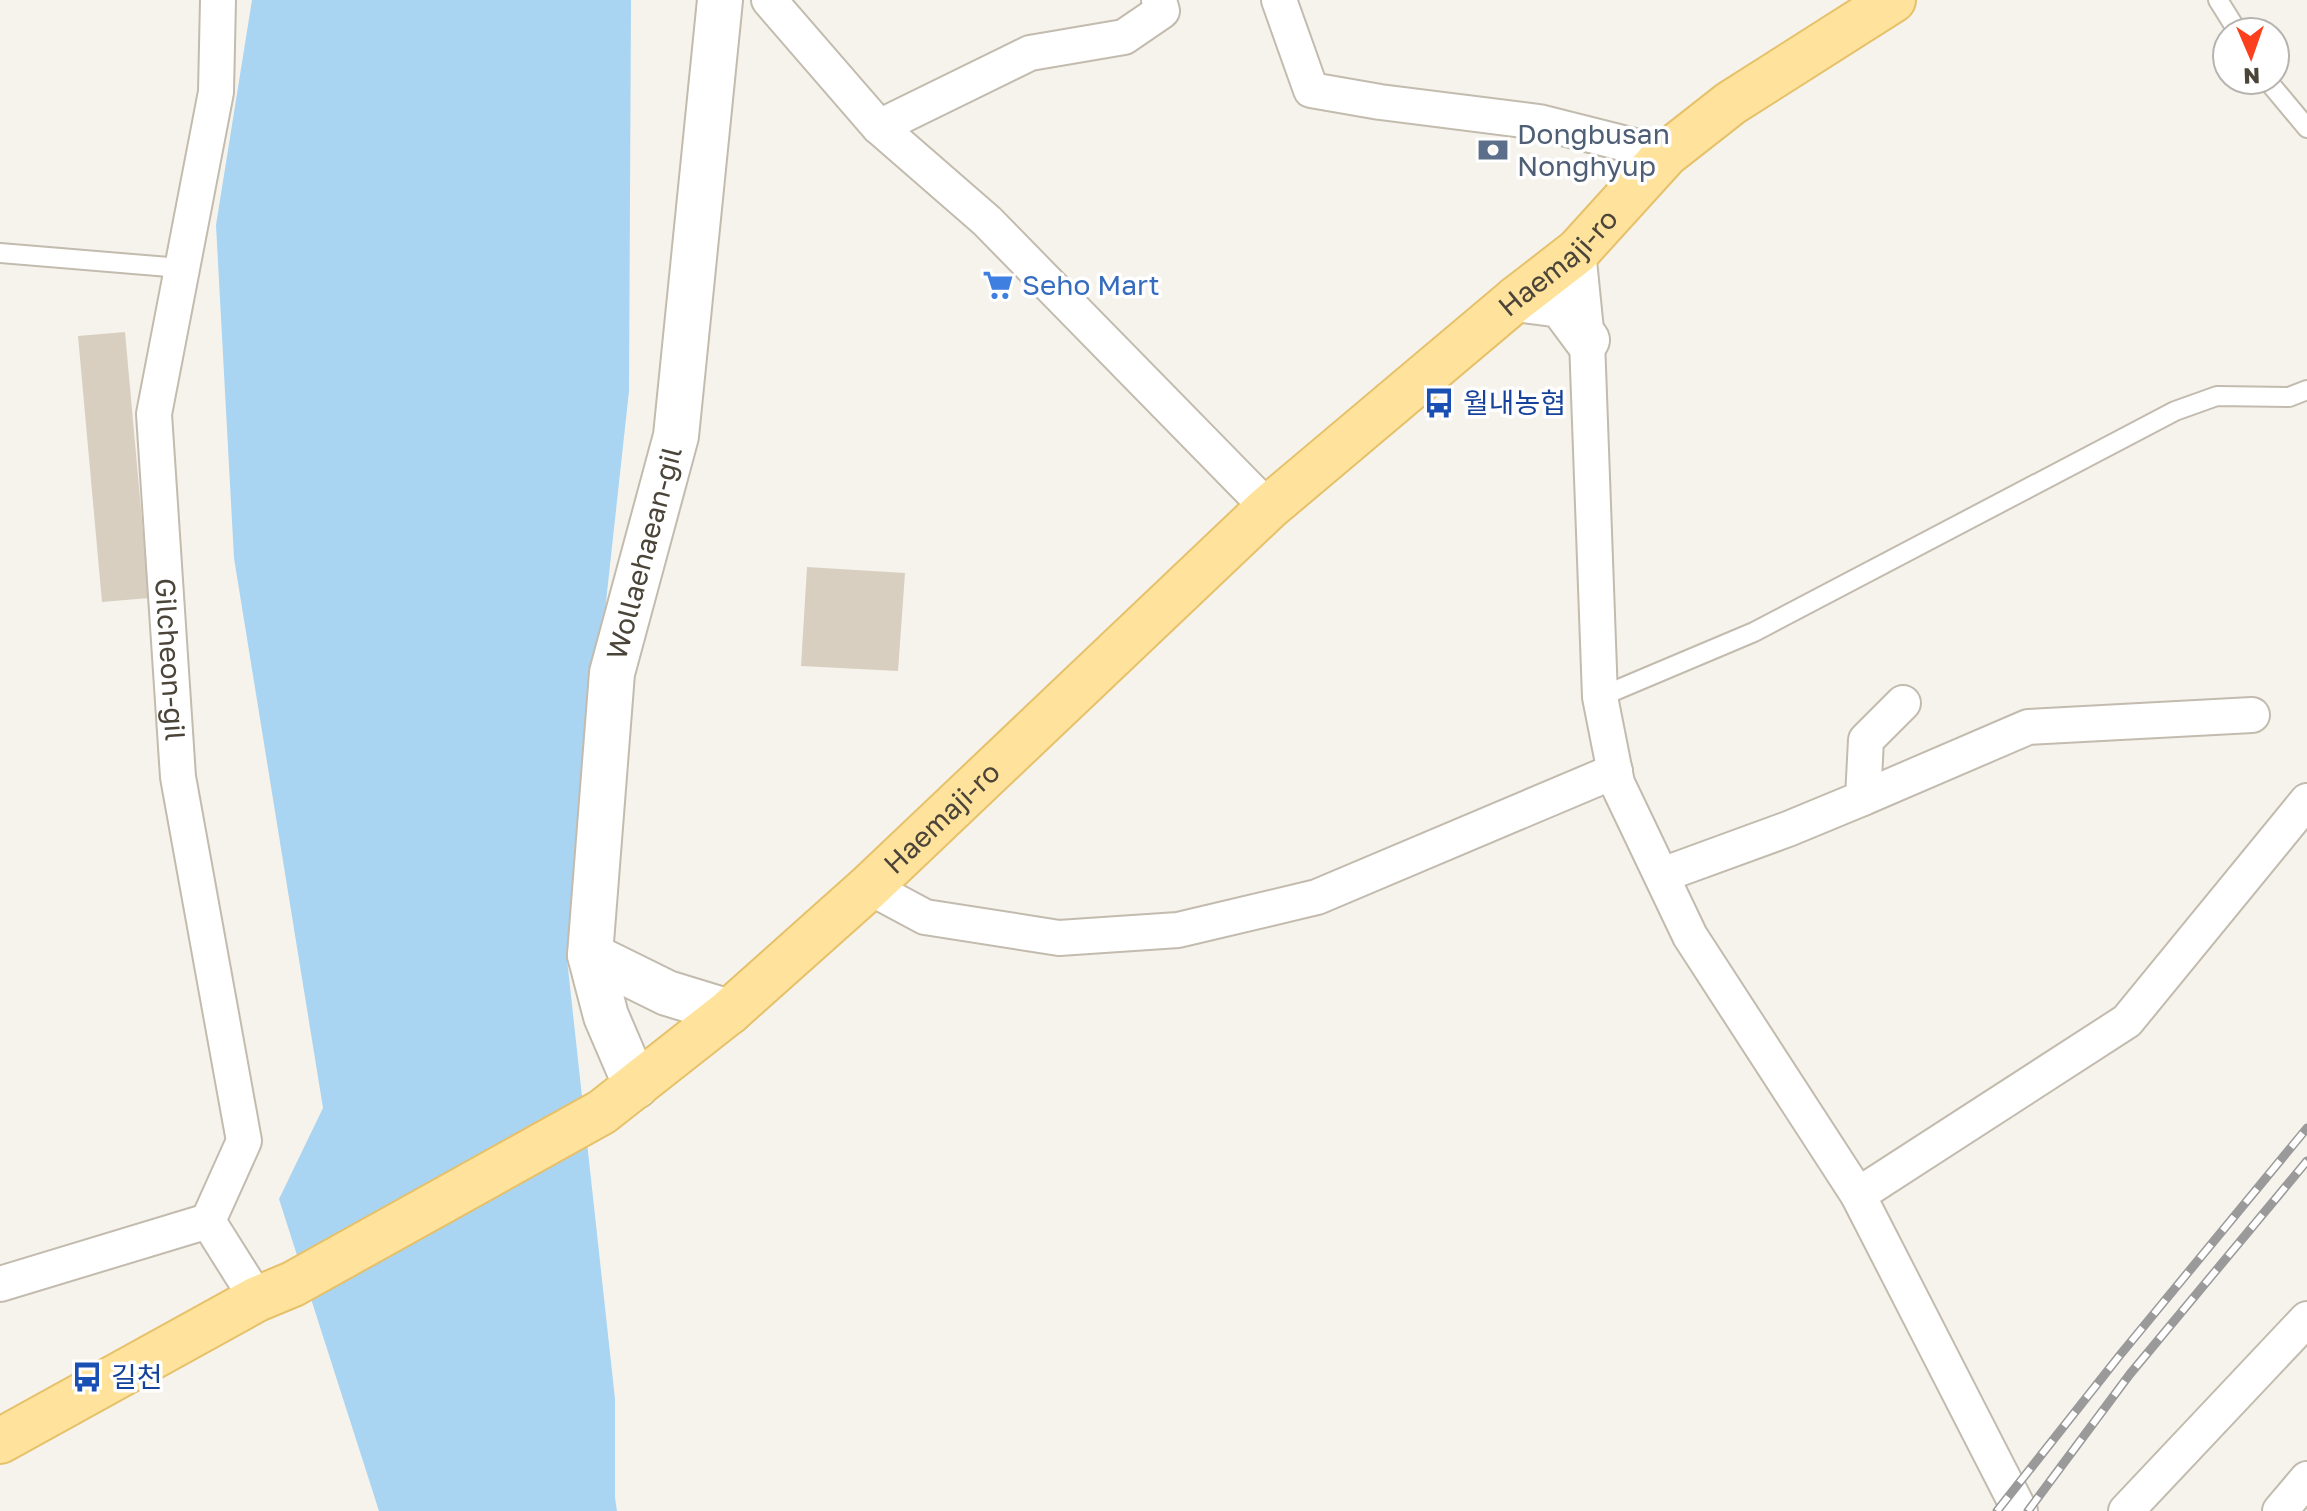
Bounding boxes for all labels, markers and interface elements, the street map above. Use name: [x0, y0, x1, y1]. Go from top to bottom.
north arrow: [2211, 16, 2291, 96]
text: N: [2243, 63, 2261, 90]
place label: Dongbusan Nonghyup: [1517, 117, 1670, 182]
bank icon: Dongbusan Nonghyup: [1476, 133, 1510, 167]
street label: Haemaji-ro: [1491, 202, 1624, 323]
supermarket icon: Seho Mart: [981, 268, 1015, 302]
place label: Seho Mart: [1022, 268, 1160, 301]
bus stop icon: 월내농협: [1422, 386, 1456, 420]
place label: 월내농협: [1463, 386, 1566, 419]
street label: Wollaehaean-gil: [599, 443, 688, 663]
street label: Gilcheon-gil: [149, 577, 193, 742]
street label: Haemaji-ro: [877, 755, 1006, 880]
bus stop icon: 길천: [70, 1360, 104, 1394]
place label: 길천: [111, 1360, 163, 1393]

